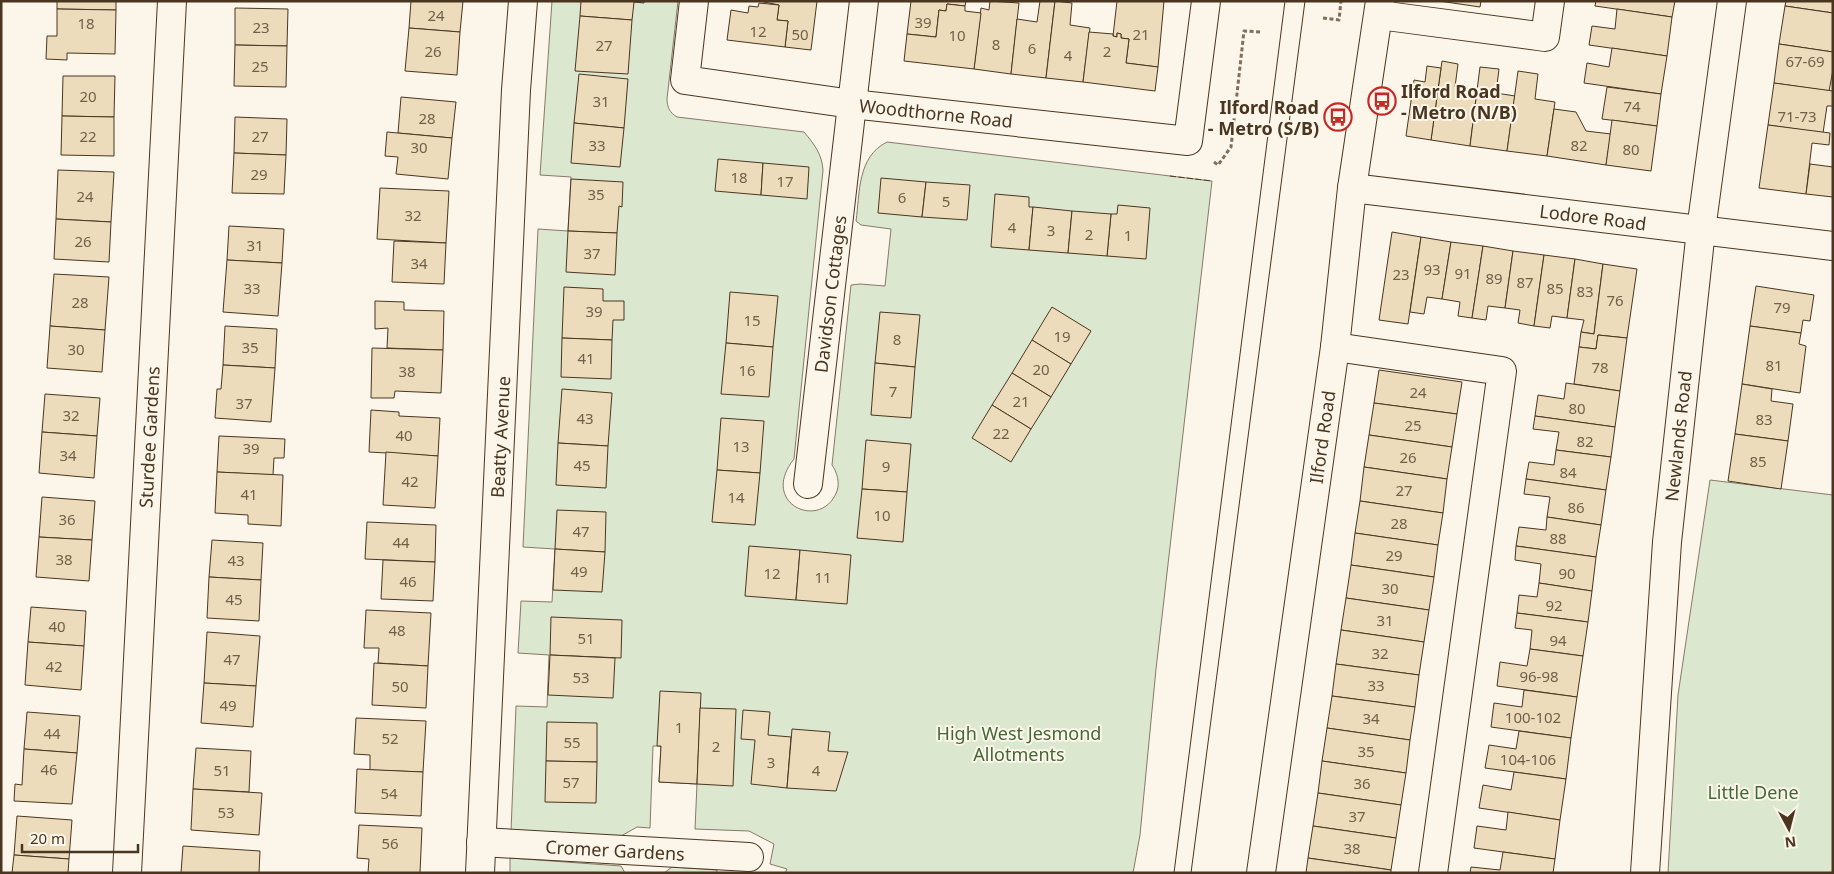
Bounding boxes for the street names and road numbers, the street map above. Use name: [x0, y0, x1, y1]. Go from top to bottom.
street label: Woodthorne Road: [858, 93, 1014, 133]
street label: Lodore Road: [1538, 199, 1648, 235]
street label: Davidson Cottages: [808, 214, 852, 374]
street label: Sturdee Gardens: [133, 366, 165, 508]
street label: Newlands Road: [1659, 370, 1697, 502]
street label: Beatty Avenue: [485, 375, 515, 499]
street label: Ilford Road: [1304, 389, 1340, 485]
street label: Cromer Gardens: [545, 834, 685, 866]

